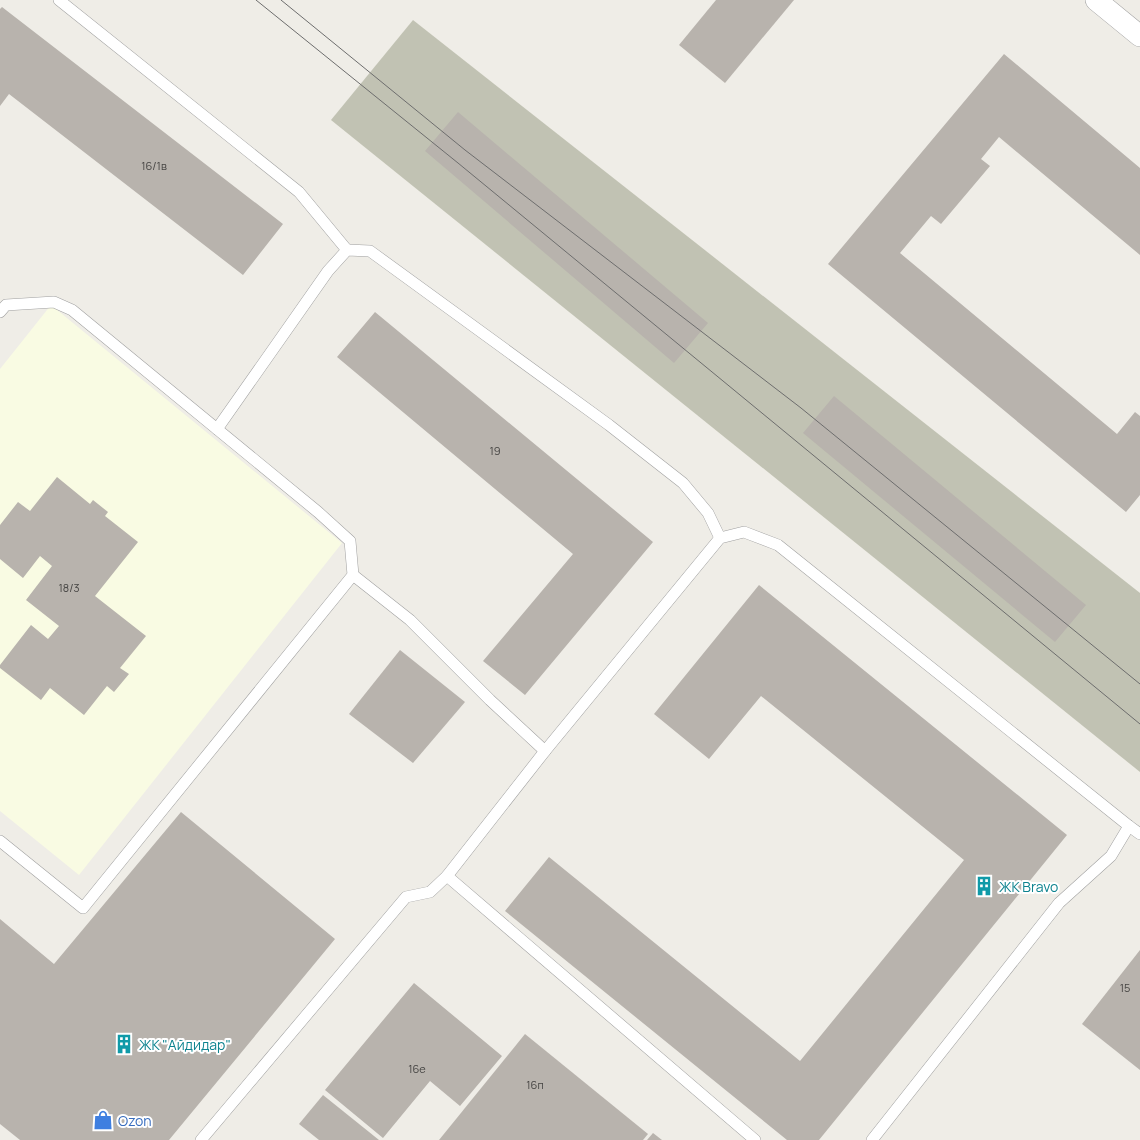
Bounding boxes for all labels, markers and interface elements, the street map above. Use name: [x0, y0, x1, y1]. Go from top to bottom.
house number: 16/1в: [141, 158, 167, 173]
house number: 19: [489, 443, 501, 458]
house number: 18/3: [58, 580, 80, 595]
building icon: ЖК Bravo: [973, 875, 995, 897]
place label: ЖК Bravo: [999, 877, 1058, 896]
house number: 15: [1120, 980, 1130, 995]
building icon: ЖК "Айдидар": [113, 1033, 135, 1055]
place label: ЖК "Айдидар": [139, 1035, 231, 1054]
house number: 16е: [408, 1061, 426, 1076]
house number: 16п: [526, 1077, 544, 1092]
shop icon: Ozon: [92, 1109, 114, 1131]
place label: Ozon: [118, 1111, 152, 1130]

